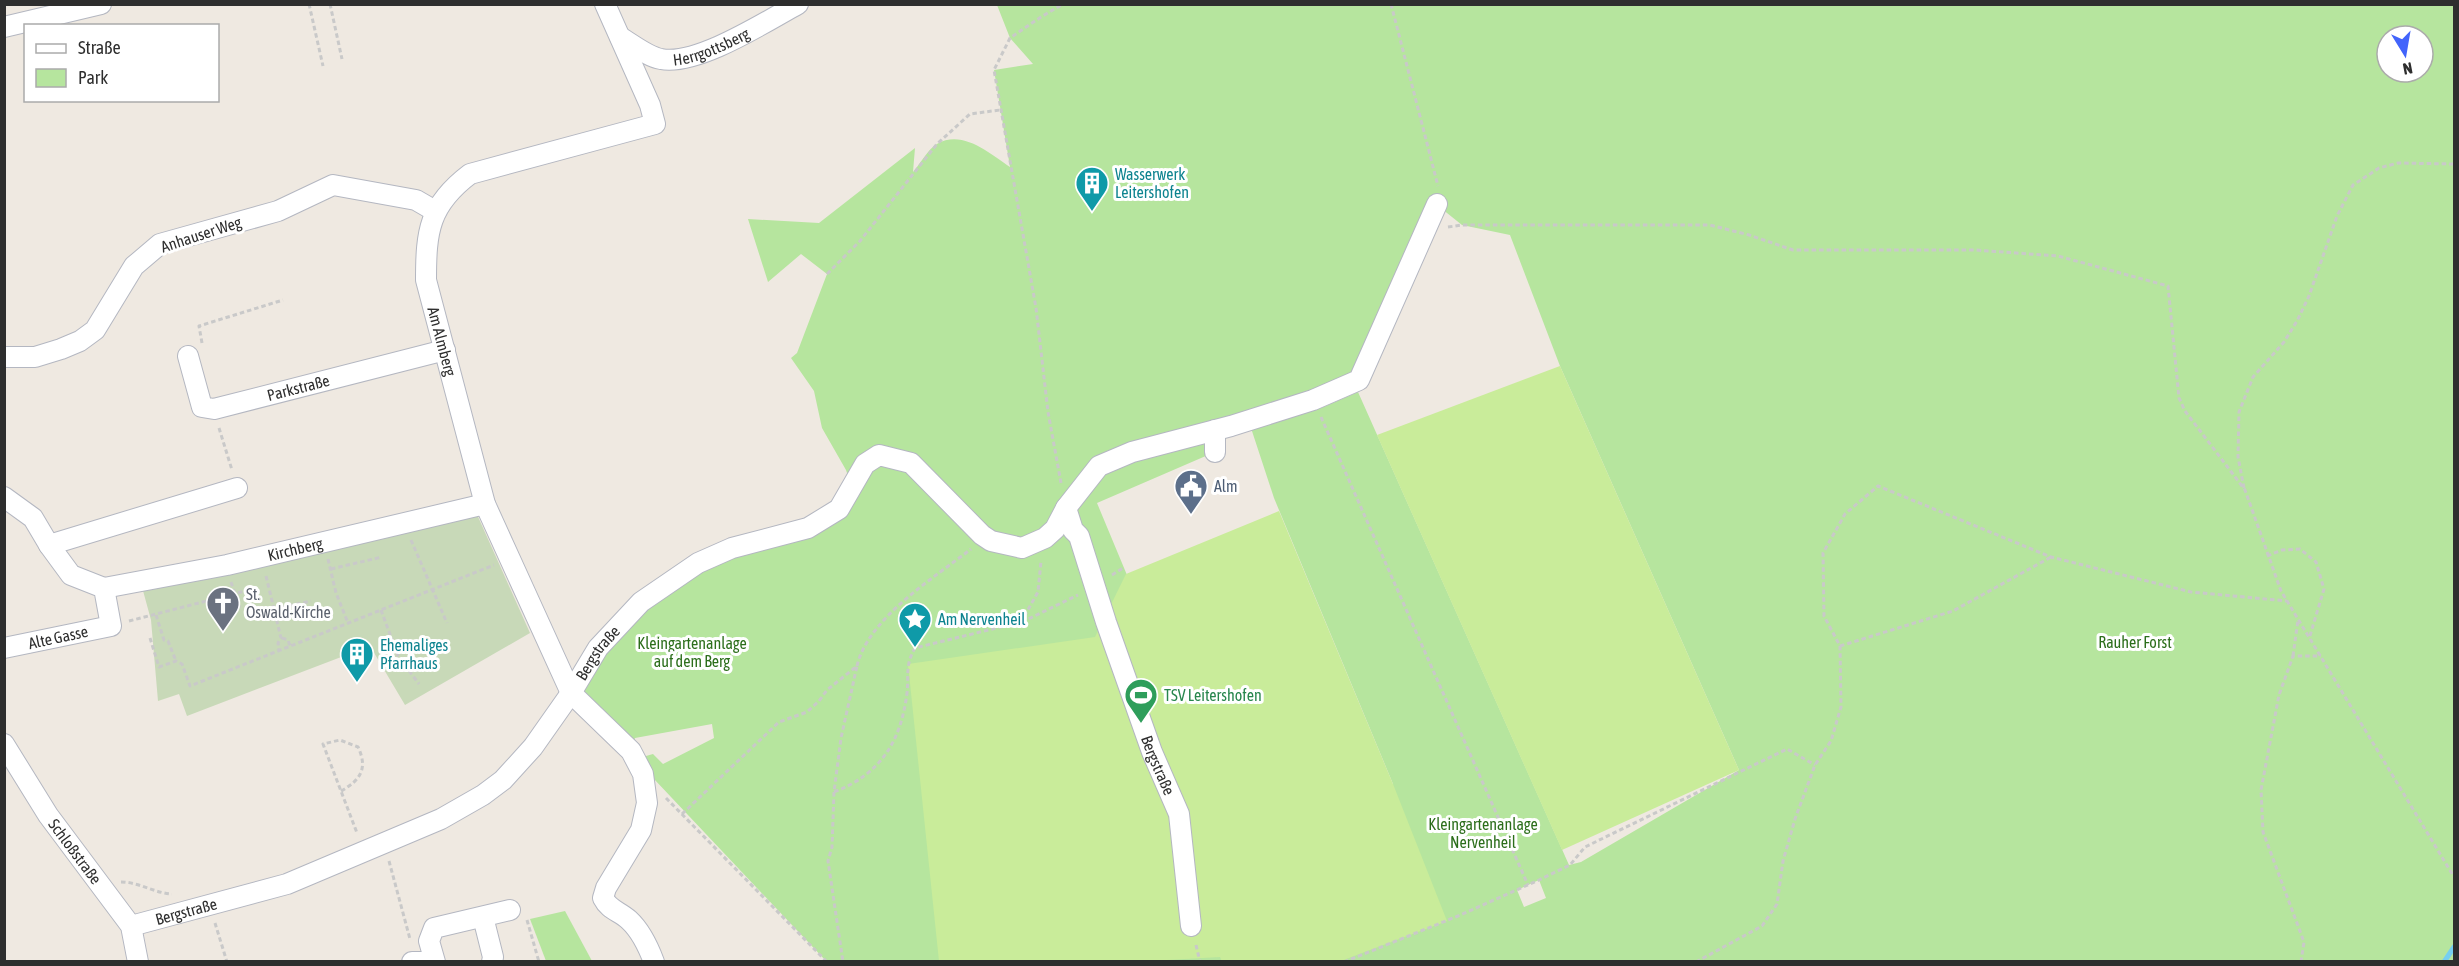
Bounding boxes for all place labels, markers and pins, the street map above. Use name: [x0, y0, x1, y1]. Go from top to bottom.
building icon: Wasserwerk Leitershofen: [1074, 165, 1110, 212]
place label: Wasserwerk Leitershofen: [1115, 165, 1189, 201]
public building icon: Alm: [1173, 468, 1209, 515]
place label: Alm: [1214, 477, 1238, 495]
church icon: St. Oswald-Kirche: [205, 585, 241, 632]
place label: St. Oswald-Kirche: [246, 585, 331, 621]
place icon: Am Nervenheil: [897, 601, 933, 648]
place label: Am Nervenheil: [938, 610, 1026, 628]
building icon: Ehemaliges Pfarrhaus: [339, 636, 375, 683]
place label: Ehemaliges Pfarrhaus: [380, 636, 449, 672]
sports icon: TSV Leitershofen: [1123, 677, 1159, 724]
place label: TSV Leitershofen: [1164, 686, 1262, 704]

